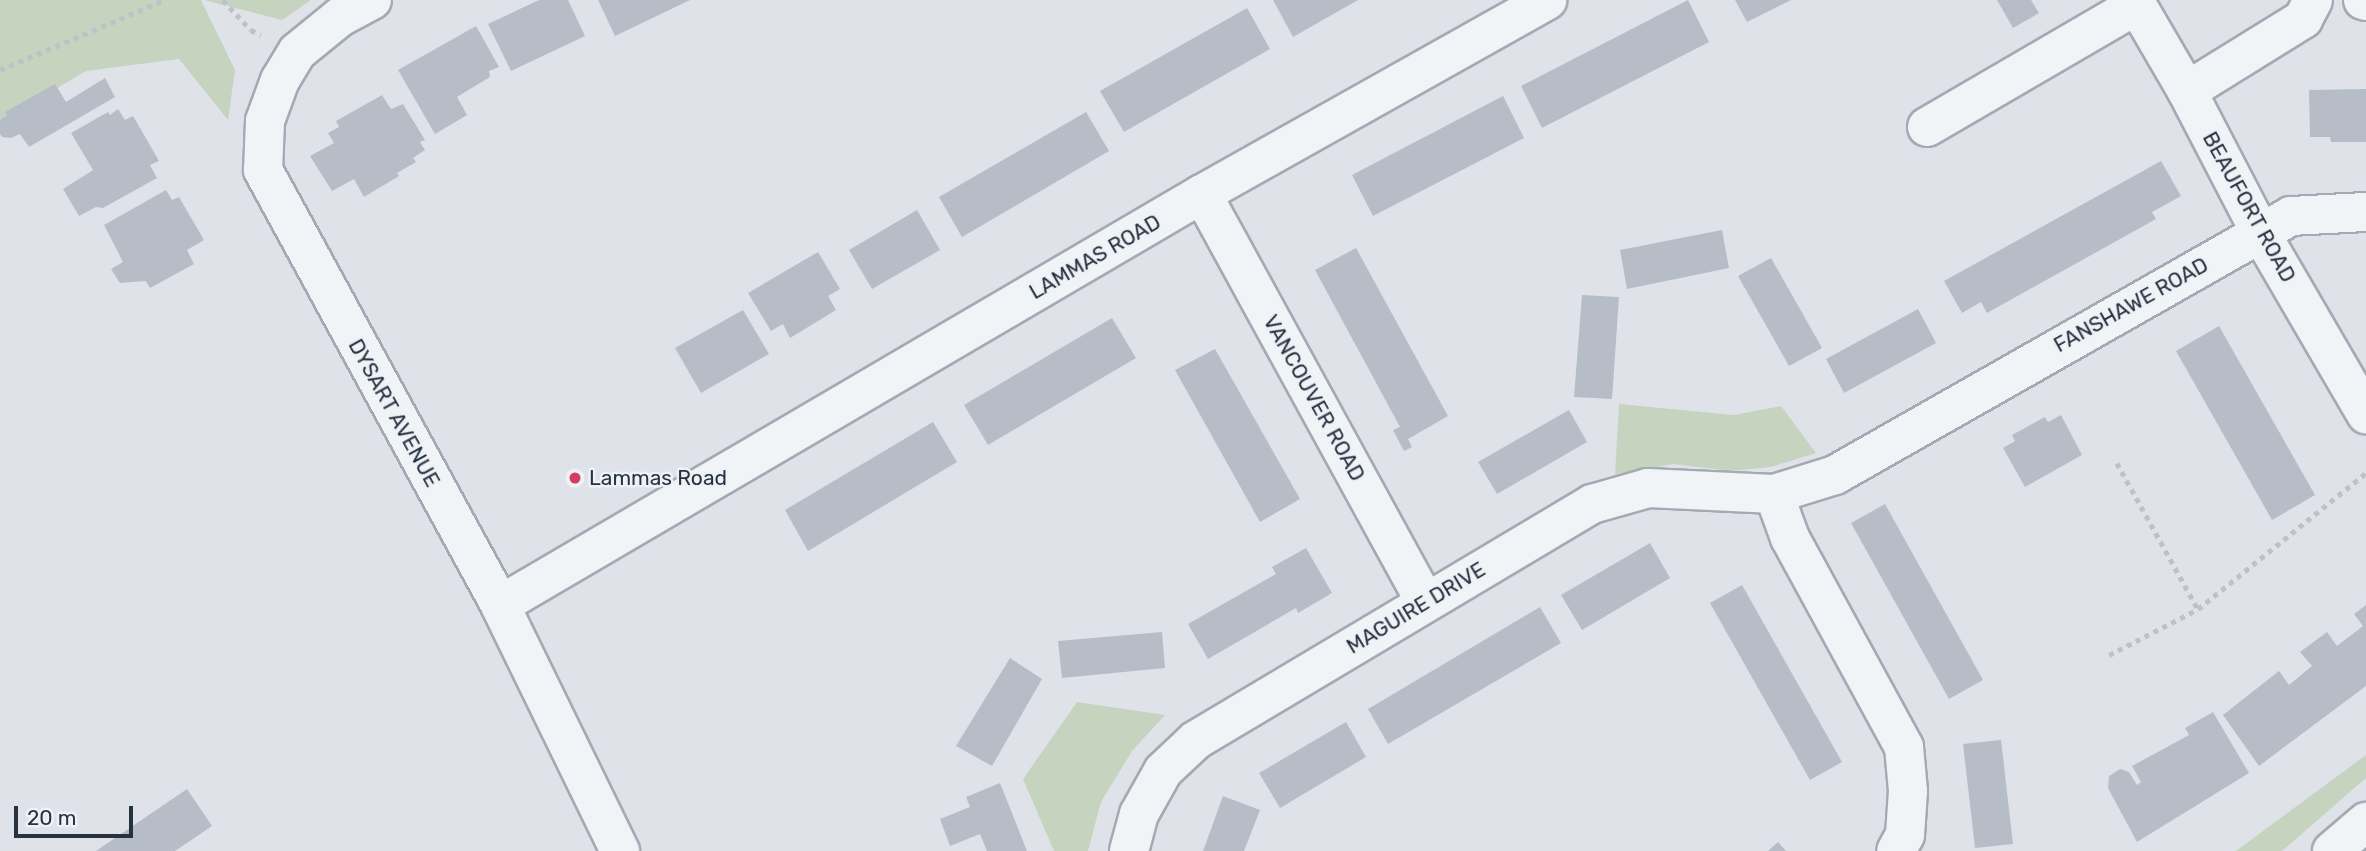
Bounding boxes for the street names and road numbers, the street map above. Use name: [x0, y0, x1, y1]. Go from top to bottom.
street label: BEAUFORT ROAD: [2197, 127, 2301, 287]
street label: LAMMAS ROAD: [1025, 209, 1165, 305]
street label: FANSHAWE ROAD: [2049, 252, 2213, 358]
street label: VANCOUVER ROAD: [1258, 311, 1370, 485]
street label: DYSART AVENUE: [343, 334, 445, 492]
street label: MAGUIRE DRIVE: [1342, 557, 1490, 659]

